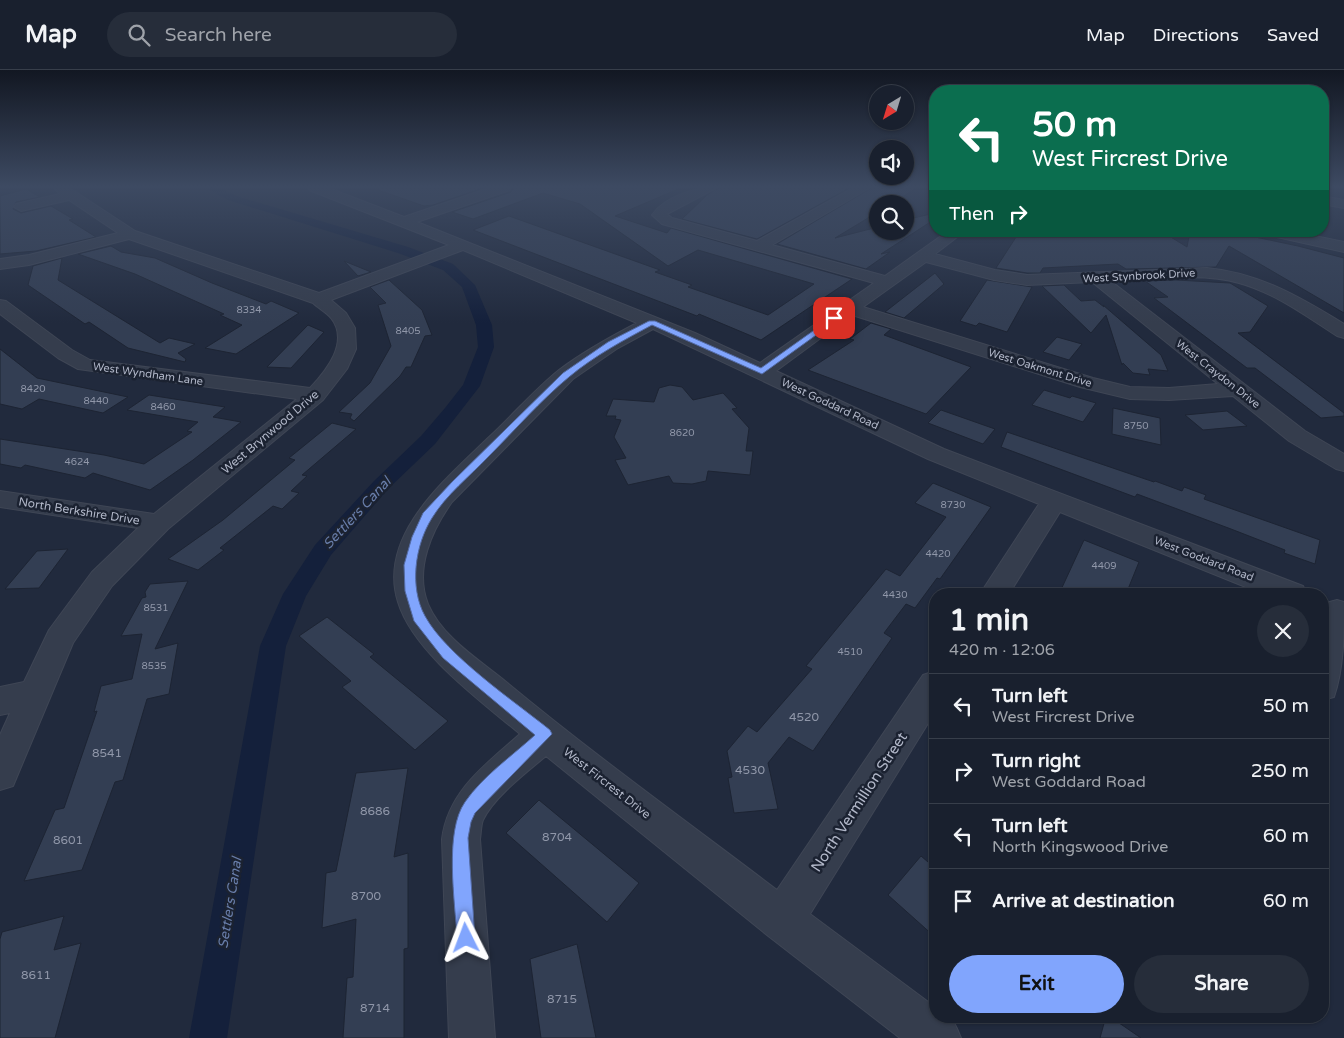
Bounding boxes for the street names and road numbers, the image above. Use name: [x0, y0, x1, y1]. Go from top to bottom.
street label: West Stynbrook Drive: [1082, 267, 1196, 285]
street label: West Craydon Drive: [1173, 337, 1263, 411]
street label: West Oakmont Drive: [987, 346, 1093, 390]
street label: West Wyndham Lane: [92, 360, 204, 388]
street label: West Goddard Road: [779, 376, 881, 432]
street label: West Brynwood Drive: [219, 387, 322, 477]
street label: North Berkshire Drive: [17, 495, 141, 528]
street label: West Goddard Road: [1152, 534, 1256, 584]
street label: North Vermillion Street: [807, 729, 911, 875]
street label: West Fircrest Drive: [561, 745, 654, 822]

